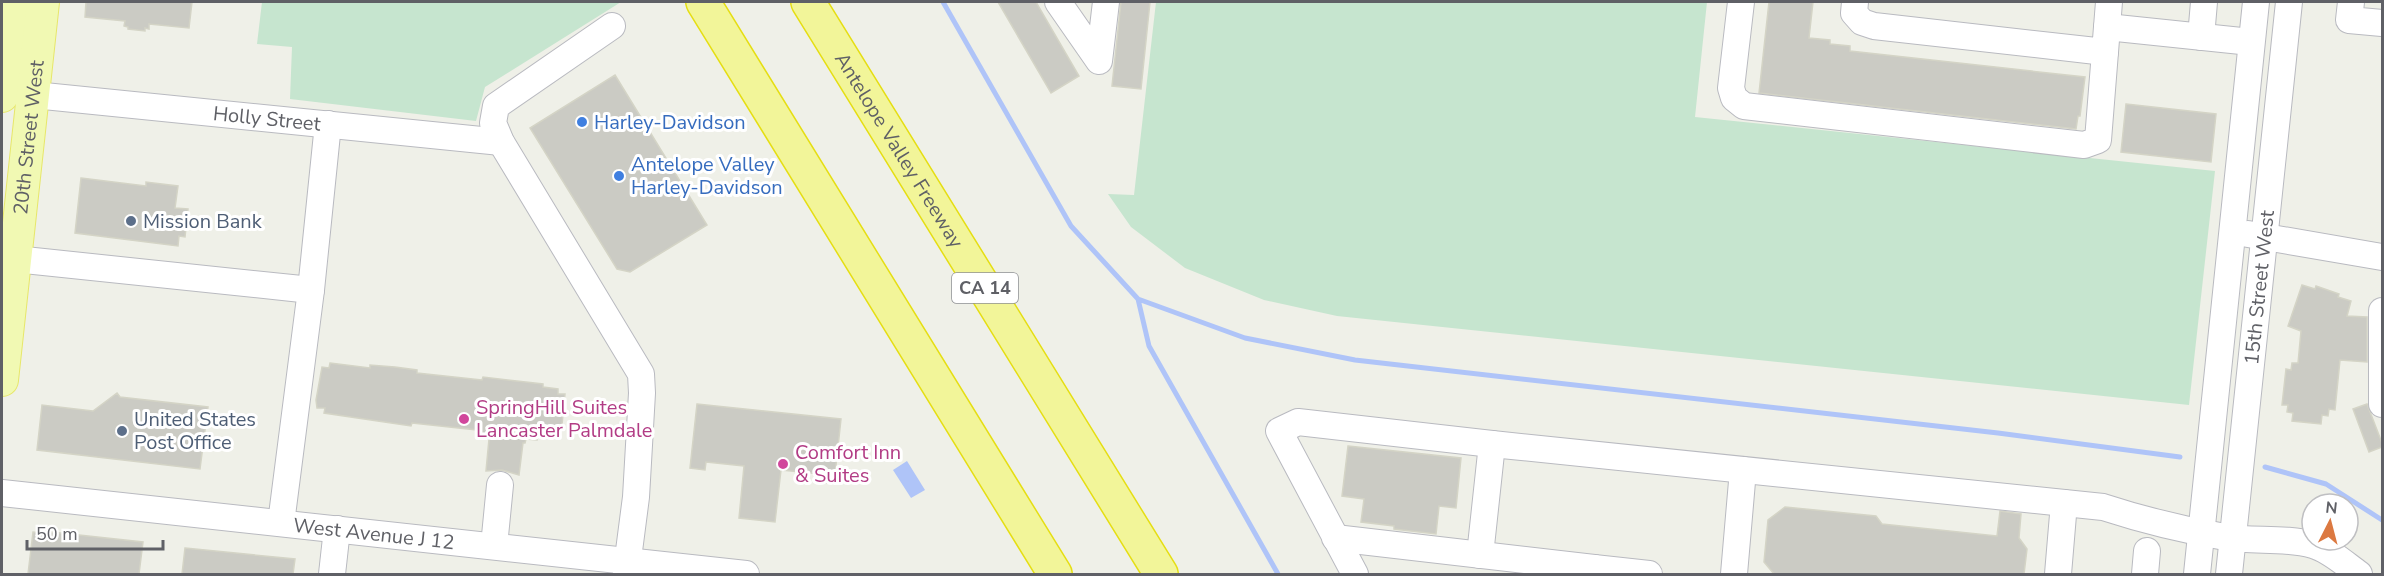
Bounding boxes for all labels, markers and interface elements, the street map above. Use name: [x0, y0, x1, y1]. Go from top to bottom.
street label: Antelope Valley Freeway: [829, 47, 970, 254]
street label: 20th Street West: [7, 58, 50, 216]
street label: Holly Street: [212, 100, 323, 137]
place label: Harley-Davidson: [594, 109, 746, 136]
marker: Harley-Davidson: [575, 115, 589, 129]
place label: Antelope Valley Harley-Davidson: [631, 151, 783, 201]
marker: Antelope Valley Harley-Davidson: [612, 169, 626, 183]
place label: Mission Bank: [143, 208, 263, 235]
street label: 15th Street West: [2238, 208, 2281, 366]
marker: Mission Bank: [124, 214, 138, 228]
road number: CA 14: [952, 273, 1018, 303]
place label: SpringHill Suites Lancaster Palmdale: [476, 394, 653, 444]
place label: United States Post Office: [134, 406, 256, 456]
marker: SpringHill Suites Lancaster Palmdale: [457, 412, 471, 426]
marker: United States Post Office: [115, 424, 129, 438]
place label: Comfort Inn & Suites: [795, 439, 901, 489]
marker: Comfort Inn & Suites: [776, 457, 790, 471]
north arrow: [2300, 492, 2360, 552]
text: N: [2324, 497, 2339, 520]
street label: West Avenue J 12: [292, 511, 456, 556]
scale bar: [27, 513, 164, 551]
text: 50 m: [36, 522, 78, 546]

